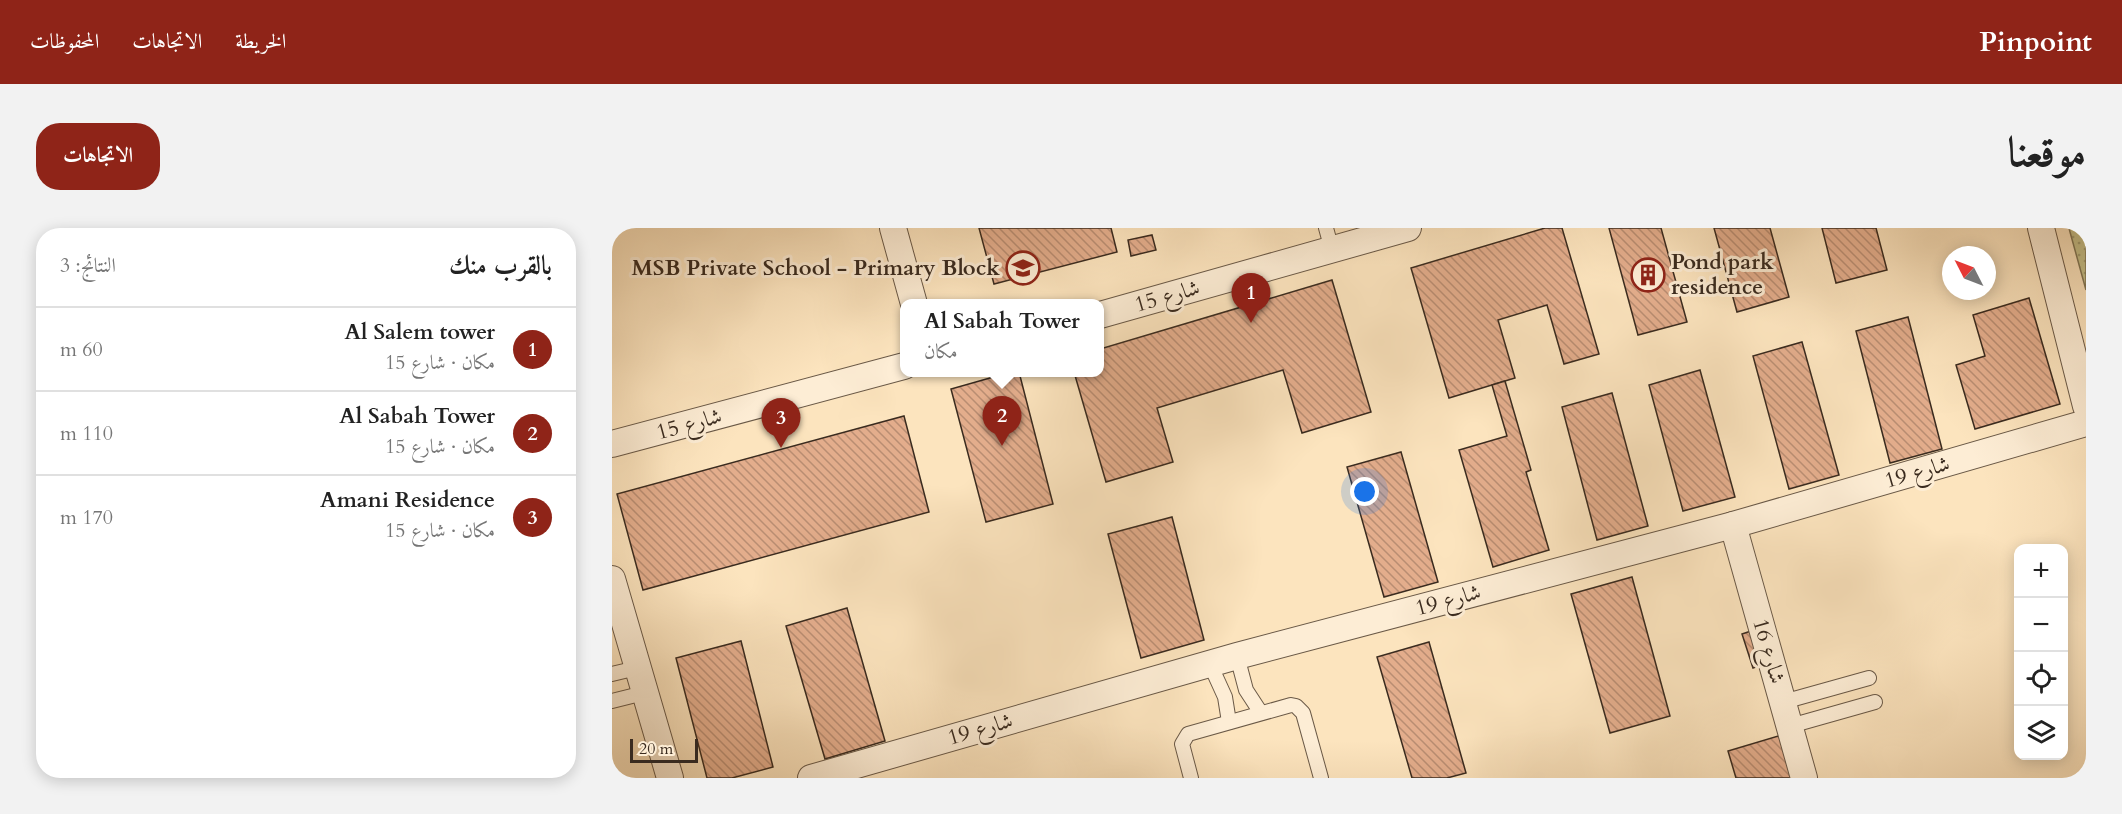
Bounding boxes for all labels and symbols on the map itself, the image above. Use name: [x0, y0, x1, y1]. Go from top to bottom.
north arrow: [1942, 246, 1996, 300]
place label: Pond park residence: [1671, 247, 1774, 302]
school or university icon: MSB Private School - Primary Block: [1005, 250, 1041, 286]
place label: MSB Private School - Primary Block: [631, 253, 1000, 283]
building icon: Pond park residence: [1630, 257, 1666, 293]
street label: شارع 15: [1131, 272, 1204, 322]
pin: 1: [1232, 274, 1270, 323]
pin: 2: [982, 396, 1022, 446]
pin: 3: [762, 398, 800, 448]
street label: شارع 15: [653, 401, 726, 450]
street label: شارع 19: [1881, 448, 1954, 498]
your location: [1350, 477, 1379, 506]
street label: شارع 19: [1412, 577, 1485, 626]
street label: شارع 16: [1743, 615, 1793, 688]
street label: شارع 19: [944, 705, 1017, 755]
scale bar: [630, 736, 698, 764]

